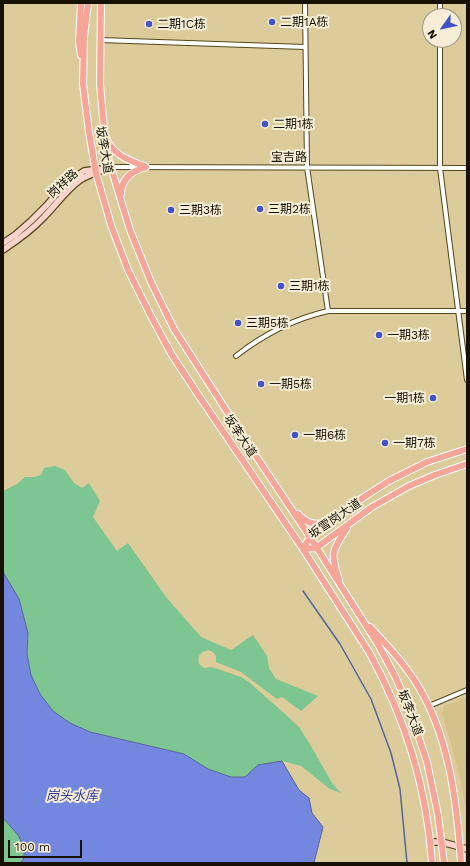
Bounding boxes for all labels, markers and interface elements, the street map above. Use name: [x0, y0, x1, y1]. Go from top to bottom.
north arrow: [422, 8, 462, 48]
place label: 二期1A栋: [280, 15, 329, 29]
place label: 二期1C栋: [157, 17, 206, 31]
marker: 二期1A栋: [267, 17, 277, 27]
marker: 二期1C栋: [144, 19, 154, 29]
text: N: [425, 27, 440, 41]
place label: 二期1栋: [273, 117, 314, 131]
marker: 二期1栋: [260, 119, 270, 129]
street label: 坂李大道: [93, 125, 115, 175]
street label: 宝吉路: [271, 150, 307, 164]
street label: 岗祥路: [45, 167, 81, 201]
place label: 三期2栋: [268, 202, 311, 216]
place label: 三期3栋: [179, 203, 222, 217]
marker: 三期2栋: [255, 204, 265, 214]
marker: 三期3栋: [166, 205, 176, 215]
place label: 三期1栋: [289, 279, 330, 293]
marker: 三期1栋: [276, 281, 286, 291]
place label: 三期5栋: [246, 316, 289, 330]
marker: 三期5栋: [233, 318, 243, 328]
place label: 一期3栋: [387, 328, 430, 342]
marker: 一期3栋: [374, 330, 384, 340]
place label: 一期5栋: [269, 377, 312, 391]
marker: 一期5栋: [256, 379, 266, 389]
place label: 一期1栋: [384, 391, 425, 405]
marker: 一期1栋: [428, 393, 438, 403]
street label: 坂李大道: [221, 412, 259, 460]
place label: 一期6栋: [303, 428, 346, 442]
marker: 一期6栋: [290, 430, 300, 440]
place label: 一期7栋: [393, 436, 436, 450]
marker: 一期7栋: [380, 438, 390, 448]
street label: 坂雪岗大道: [306, 496, 364, 542]
street label: 坂李大道: [395, 688, 425, 738]
water label: 岗头水库: [46, 788, 98, 804]
scale bar: [10, 832, 84, 858]
text: 100 m: [15, 840, 50, 854]

